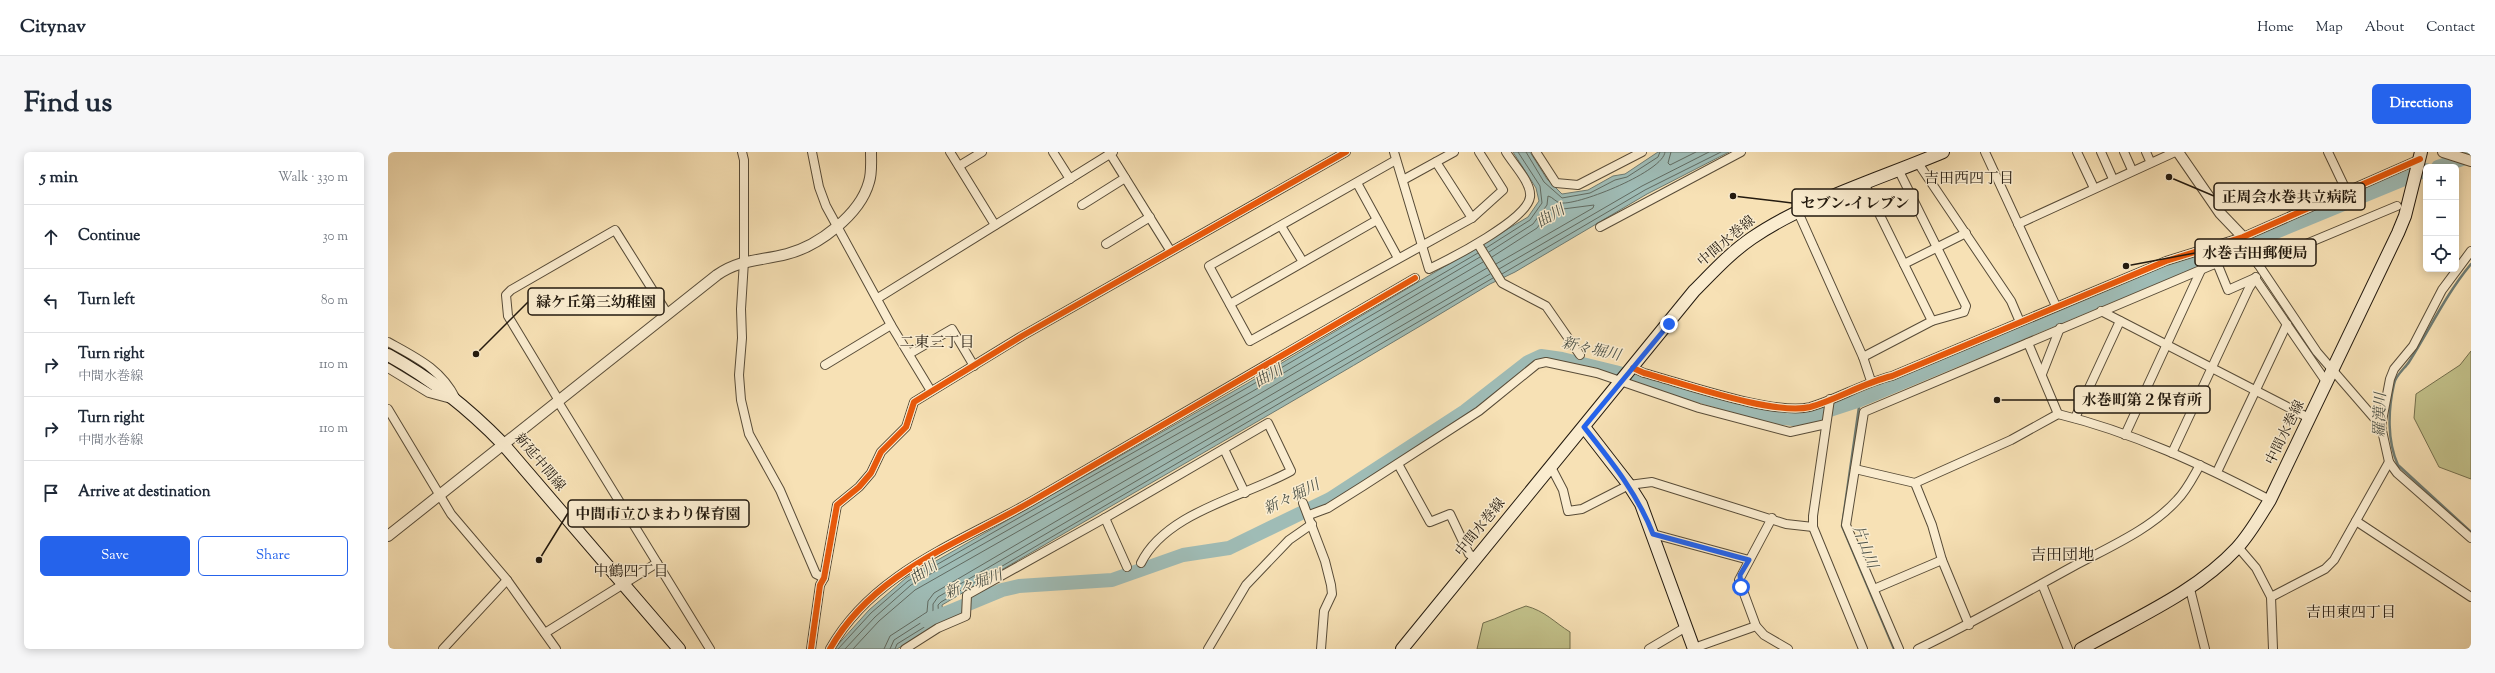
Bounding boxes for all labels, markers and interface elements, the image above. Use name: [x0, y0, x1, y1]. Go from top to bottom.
text: Citynav: [20, 14, 86, 41]
text: Home: [2257, 18, 2294, 38]
text: Map: [2316, 18, 2343, 38]
text: About: [2365, 18, 2404, 38]
text: Contact: [2426, 18, 2475, 38]
text: Find us: [24, 84, 112, 124]
button: Directions: [2372, 84, 2471, 124]
map controls: [2423, 164, 2459, 272]
button: +: [2423, 164, 2459, 200]
text: 5 min: [40, 166, 78, 190]
text: Walk · 330 m: [278, 169, 348, 187]
district label: 吉田西四丁目: [1924, 169, 2014, 190]
callout: 正周会水巻共立病院: [2214, 183, 2365, 210]
text: 正周会水巻共立病院: [2221, 188, 2357, 209]
callout: セブン-イレブン: [1792, 189, 1918, 216]
text: セブン-イレブン: [1801, 194, 1909, 215]
water label: 曲川: [1533, 199, 1571, 234]
button: −: [2423, 200, 2459, 236]
street label: 中間水巻線: [1694, 212, 1760, 272]
icon: ahead: [40, 226, 62, 248]
text: Continue: [78, 226, 140, 247]
text: 30 m: [322, 228, 348, 246]
button: locate: [2423, 236, 2459, 272]
callout: 水巻吉田郵便局: [2195, 239, 2316, 266]
text: 水巻吉田郵便局: [2202, 244, 2308, 265]
callout: 緑ケ丘第三幼稚園: [528, 288, 664, 315]
icon: left: [40, 290, 62, 312]
text: Turn left: [78, 290, 135, 311]
text: 80 m: [321, 292, 348, 310]
text: 緑ケ丘第三幼稚園: [536, 293, 656, 314]
route end: [1660, 315, 1678, 333]
district label: 二東三丁目: [899, 333, 975, 354]
water label: 新々堀川: [1559, 333, 1625, 367]
text: Turn right: [78, 344, 144, 365]
icon: right: [40, 354, 62, 376]
text: 110 m: [319, 356, 348, 374]
water label: 曲川: [1251, 360, 1289, 393]
text: 中間水巻線: [78, 368, 143, 386]
callout: 水巻町第２保育所: [2074, 386, 2210, 413]
water label: 羅漢川: [2370, 390, 2392, 438]
text: 水巻町第２保育所: [2082, 391, 2202, 412]
street label: 中間水巻線: [2262, 397, 2310, 469]
text: Turn right: [78, 408, 144, 429]
icon: right: [40, 418, 62, 440]
text: 110 m: [319, 420, 348, 438]
street label: 新延中間線: [509, 430, 569, 496]
text: 中間水巻線: [78, 432, 143, 450]
water label: 新々堀川: [1260, 475, 1325, 521]
icon: arrive: [40, 482, 62, 504]
text: Arrive at destination: [78, 482, 211, 503]
street label: 中間水巻線: [1451, 495, 1511, 561]
callout: 中間市立ひまわり保育園: [568, 500, 749, 527]
text: 中間市立ひまわり保育園: [575, 505, 741, 526]
water label: 片山川: [1846, 522, 1883, 574]
button: Save: [40, 536, 190, 576]
button: Share: [198, 536, 348, 576]
district label: 吉田団地: [2030, 545, 2094, 568]
water label: 曲川: [906, 555, 944, 590]
district label: 中鶴四丁目: [593, 562, 669, 583]
water label: 新々堀川: [942, 565, 1008, 605]
route start: [1732, 578, 1750, 596]
district label: 吉田東四丁目: [2306, 603, 2396, 624]

